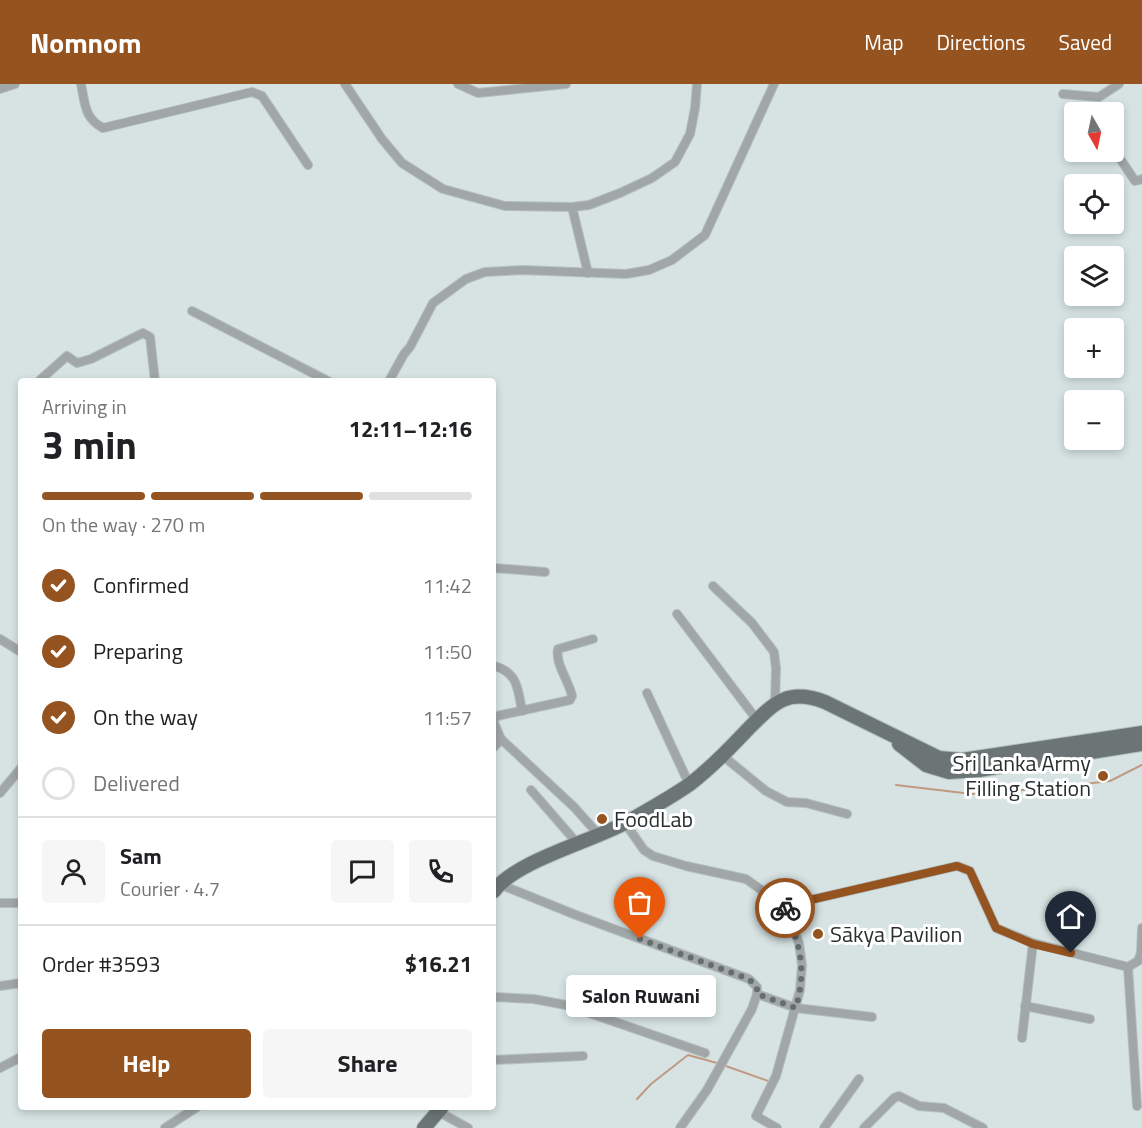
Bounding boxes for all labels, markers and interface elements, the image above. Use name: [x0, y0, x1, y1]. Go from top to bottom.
text: Nomnom: [30, 21, 142, 64]
text: Map: [864, 26, 904, 58]
text: Directions: [937, 26, 1026, 58]
text: Saved: [1059, 26, 1112, 58]
north arrow: [1064, 102, 1124, 162]
map controls: [1064, 102, 1124, 450]
button: locate: [1064, 174, 1124, 234]
button: layers: [1064, 246, 1124, 306]
button: +: [1064, 318, 1124, 378]
button: −: [1064, 390, 1124, 450]
text: Arriving in: [42, 391, 127, 422]
text: 12:11–12:16: [349, 412, 472, 446]
text: 3 min: [42, 415, 137, 474]
text: On the way · 270 m: [42, 509, 205, 540]
text: Confirmed: [93, 568, 189, 602]
icon: check: [42, 569, 75, 602]
text: 11:42: [423, 570, 472, 601]
text: Preparing: [93, 634, 183, 668]
icon: check: [42, 635, 75, 668]
text: 11:50: [423, 636, 472, 667]
text: On the way: [93, 700, 198, 734]
icon: check: [42, 701, 75, 734]
text: 11:57: [423, 702, 472, 733]
place label: Sri Lanka Army Filling Station: [952, 746, 1091, 805]
text: Delivered: [93, 766, 180, 800]
marker: Sri Lanka Army Filling Station: [1096, 769, 1110, 783]
place label: FoodLab: [614, 802, 693, 836]
marker: FoodLab: [595, 812, 609, 826]
text: Sam: [120, 839, 162, 873]
button: person: [42, 840, 105, 903]
button: chat: [331, 840, 394, 903]
button: phone: [409, 840, 472, 903]
text: Courier · 4.7: [120, 873, 220, 904]
pin: [614, 877, 665, 939]
courier: [755, 878, 815, 938]
icon: bag: [623, 886, 656, 919]
pin: [1045, 891, 1096, 953]
icon: bike: [769, 892, 802, 925]
icon: home: [1054, 900, 1087, 933]
place label: Sākya Pavilion: [830, 917, 962, 951]
marker: Sākya Pavilion: [811, 927, 825, 941]
text: Order #3593: [42, 947, 161, 981]
text: $16.21: [405, 947, 472, 981]
callout: Salon Ruwani: [565, 975, 715, 1017]
text: Salon Ruwani: [582, 980, 700, 1011]
button: Help: [42, 1029, 251, 1098]
button: Share: [263, 1029, 472, 1098]

